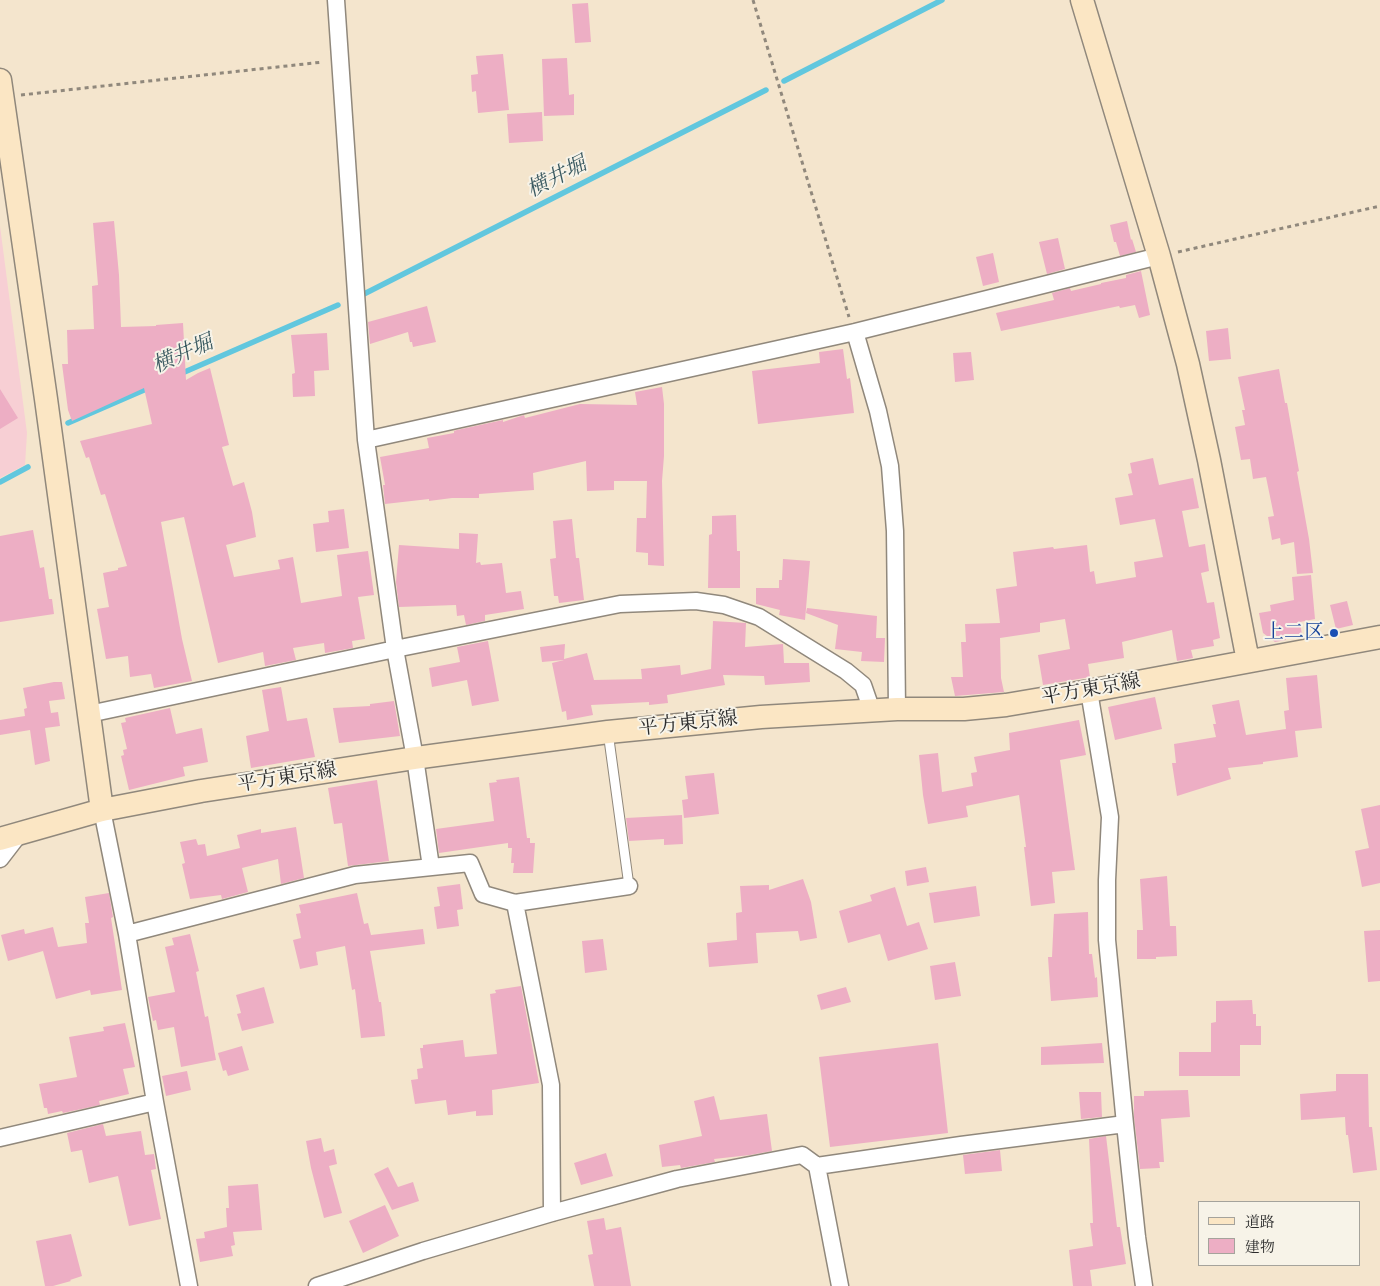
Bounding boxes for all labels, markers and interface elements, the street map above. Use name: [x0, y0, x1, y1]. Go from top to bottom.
water label: 横井堀: [523, 152, 591, 204]
water label: 横井堀: [149, 331, 217, 379]
place label: 上二区: [1264, 621, 1324, 645]
marker: 上二区: [1328, 627, 1340, 639]
street label: 平方東京線: [1040, 669, 1142, 711]
street label: 平方東京線: [637, 707, 739, 741]
street label: 平方東京線: [236, 758, 338, 798]
legend: [1198, 1201, 1360, 1266]
text: 道路: [1245, 1212, 1275, 1232]
text: 建物: [1245, 1237, 1275, 1257]

